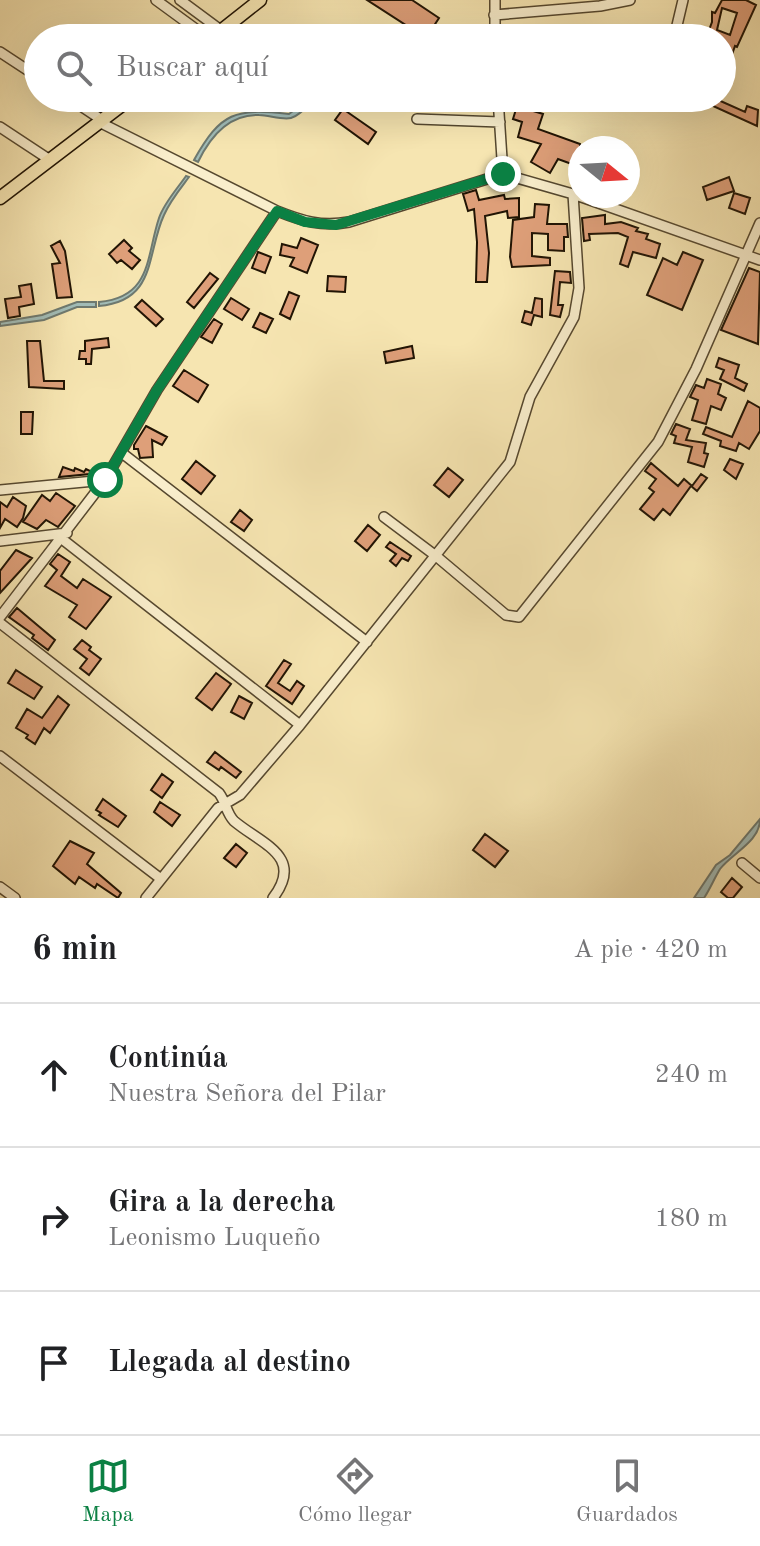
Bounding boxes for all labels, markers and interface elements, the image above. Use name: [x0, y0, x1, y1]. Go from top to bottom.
search box: [24, 24, 736, 112]
icon: search: [52, 46, 96, 90]
text: Buscar aquí: [116, 53, 268, 83]
north arrow: [568, 136, 640, 208]
route end: [485, 156, 521, 192]
route start: [87, 462, 123, 498]
text: 6 min: [32, 933, 117, 967]
text: A pie · 420 m: [573, 937, 728, 963]
text: Continúa: [108, 1044, 228, 1074]
icon: ahead: [32, 1053, 76, 1097]
text: 240 m: [655, 1062, 728, 1088]
text: Nuestra Señora del Pilar: [108, 1081, 386, 1107]
text: Gira a la derecha: [108, 1188, 335, 1218]
icon: right: [32, 1197, 76, 1241]
text: 180 m: [655, 1206, 728, 1232]
text: Leonismo Luqueño: [108, 1225, 321, 1251]
icon: arrive: [32, 1341, 76, 1385]
text: Llegada al destino: [108, 1348, 351, 1378]
tab: Mapa: [82, 1454, 134, 1529]
tab: Cómo llegar: [298, 1454, 412, 1529]
tab: Guardados: [576, 1454, 678, 1529]

